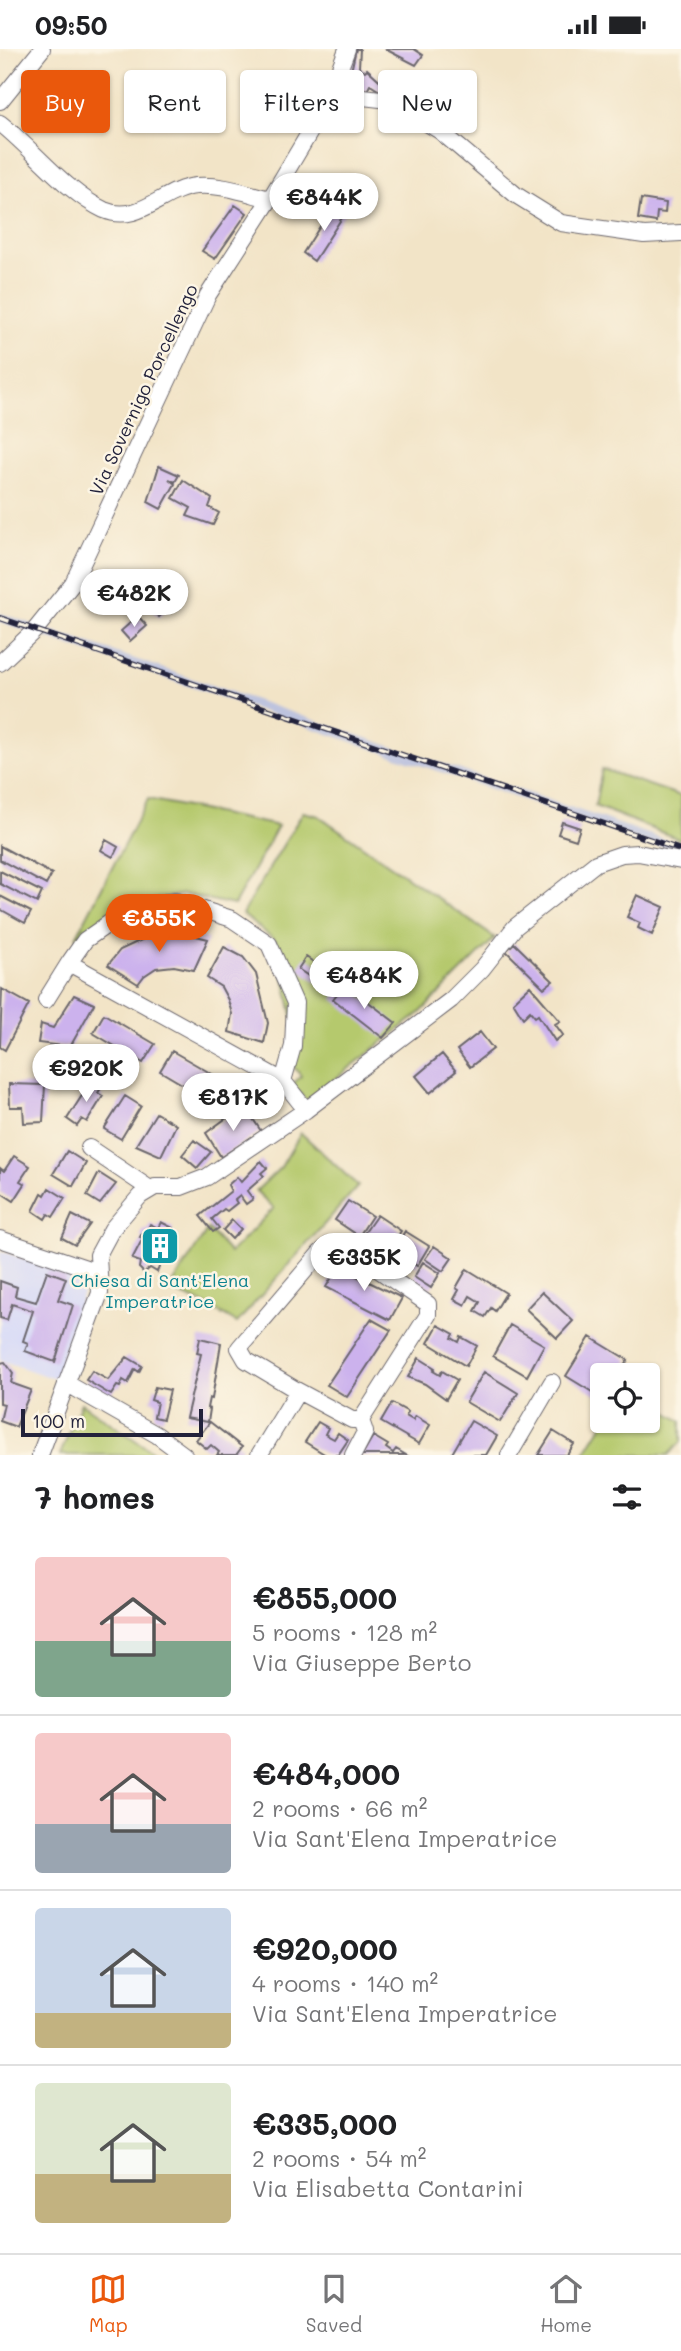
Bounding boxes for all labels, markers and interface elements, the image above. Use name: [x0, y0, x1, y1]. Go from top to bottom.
text: 09:50: [35, 8, 108, 42]
chip: Buy: [21, 70, 110, 133]
chip: Rent: [124, 70, 226, 133]
chip: Filters: [240, 70, 364, 133]
chip: New: [378, 70, 477, 133]
pin: €844K: [275, 173, 373, 233]
text: €844K: [285, 181, 363, 211]
street label: Via Sovernigo Porcellengo: [83, 280, 203, 499]
pin: €482K: [85, 569, 183, 629]
text: €482K: [96, 577, 172, 607]
pin: €855K: [110, 895, 208, 954]
text: €855K: [122, 902, 196, 932]
pin: €484K: [315, 951, 413, 1011]
text: €484K: [325, 959, 403, 989]
pin: €920K: [37, 1045, 135, 1104]
text: €920K: [48, 1052, 124, 1082]
pin: €817K: [184, 1073, 282, 1133]
text: €817K: [197, 1081, 269, 1111]
building icon: Chiesa di Sant'Elena Imperatrice: [139, 1225, 181, 1267]
pin: €335K: [315, 1233, 413, 1293]
text: €335K: [327, 1241, 401, 1271]
place label: Chiesa di Sant'Elena Imperatrice: [71, 1268, 249, 1313]
map controls: [590, 1363, 660, 1433]
button: locate: [590, 1363, 660, 1433]
scale bar: [21, 1406, 203, 1438]
text: 100 m: [32, 1408, 85, 1433]
text: 7 homes: [35, 1477, 155, 1517]
icon: filters: [608, 1478, 646, 1516]
text: €855,000: [252, 1577, 397, 1617]
icon: home: [91, 1585, 175, 1669]
text: 5 rooms · 128 m²: [252, 1617, 437, 1647]
text: Via Giuseppe Berto: [252, 1647, 471, 1677]
text: €484,000: [252, 1753, 400, 1793]
icon: home: [91, 1761, 175, 1845]
text: 2 rooms · 66 m²: [252, 1793, 427, 1823]
text: Via Sant'Elena Imperatrice: [252, 1823, 558, 1853]
text: €920,000: [252, 1928, 398, 1968]
icon: home: [91, 1936, 175, 2020]
text: 4 rooms · 140 m²: [252, 1968, 438, 1998]
text: Via Sant'Elena Imperatrice: [252, 1998, 558, 2028]
text: €335,000: [252, 2103, 397, 2143]
icon: home: [91, 2111, 175, 2195]
text: 2 rooms · 54 m²: [252, 2143, 427, 2173]
text: Via Elisabetta Contarini: [252, 2173, 523, 2203]
tab: Map: [89, 2270, 128, 2337]
tab: Saved: [306, 2270, 362, 2337]
tab: Home: [540, 2270, 592, 2337]

